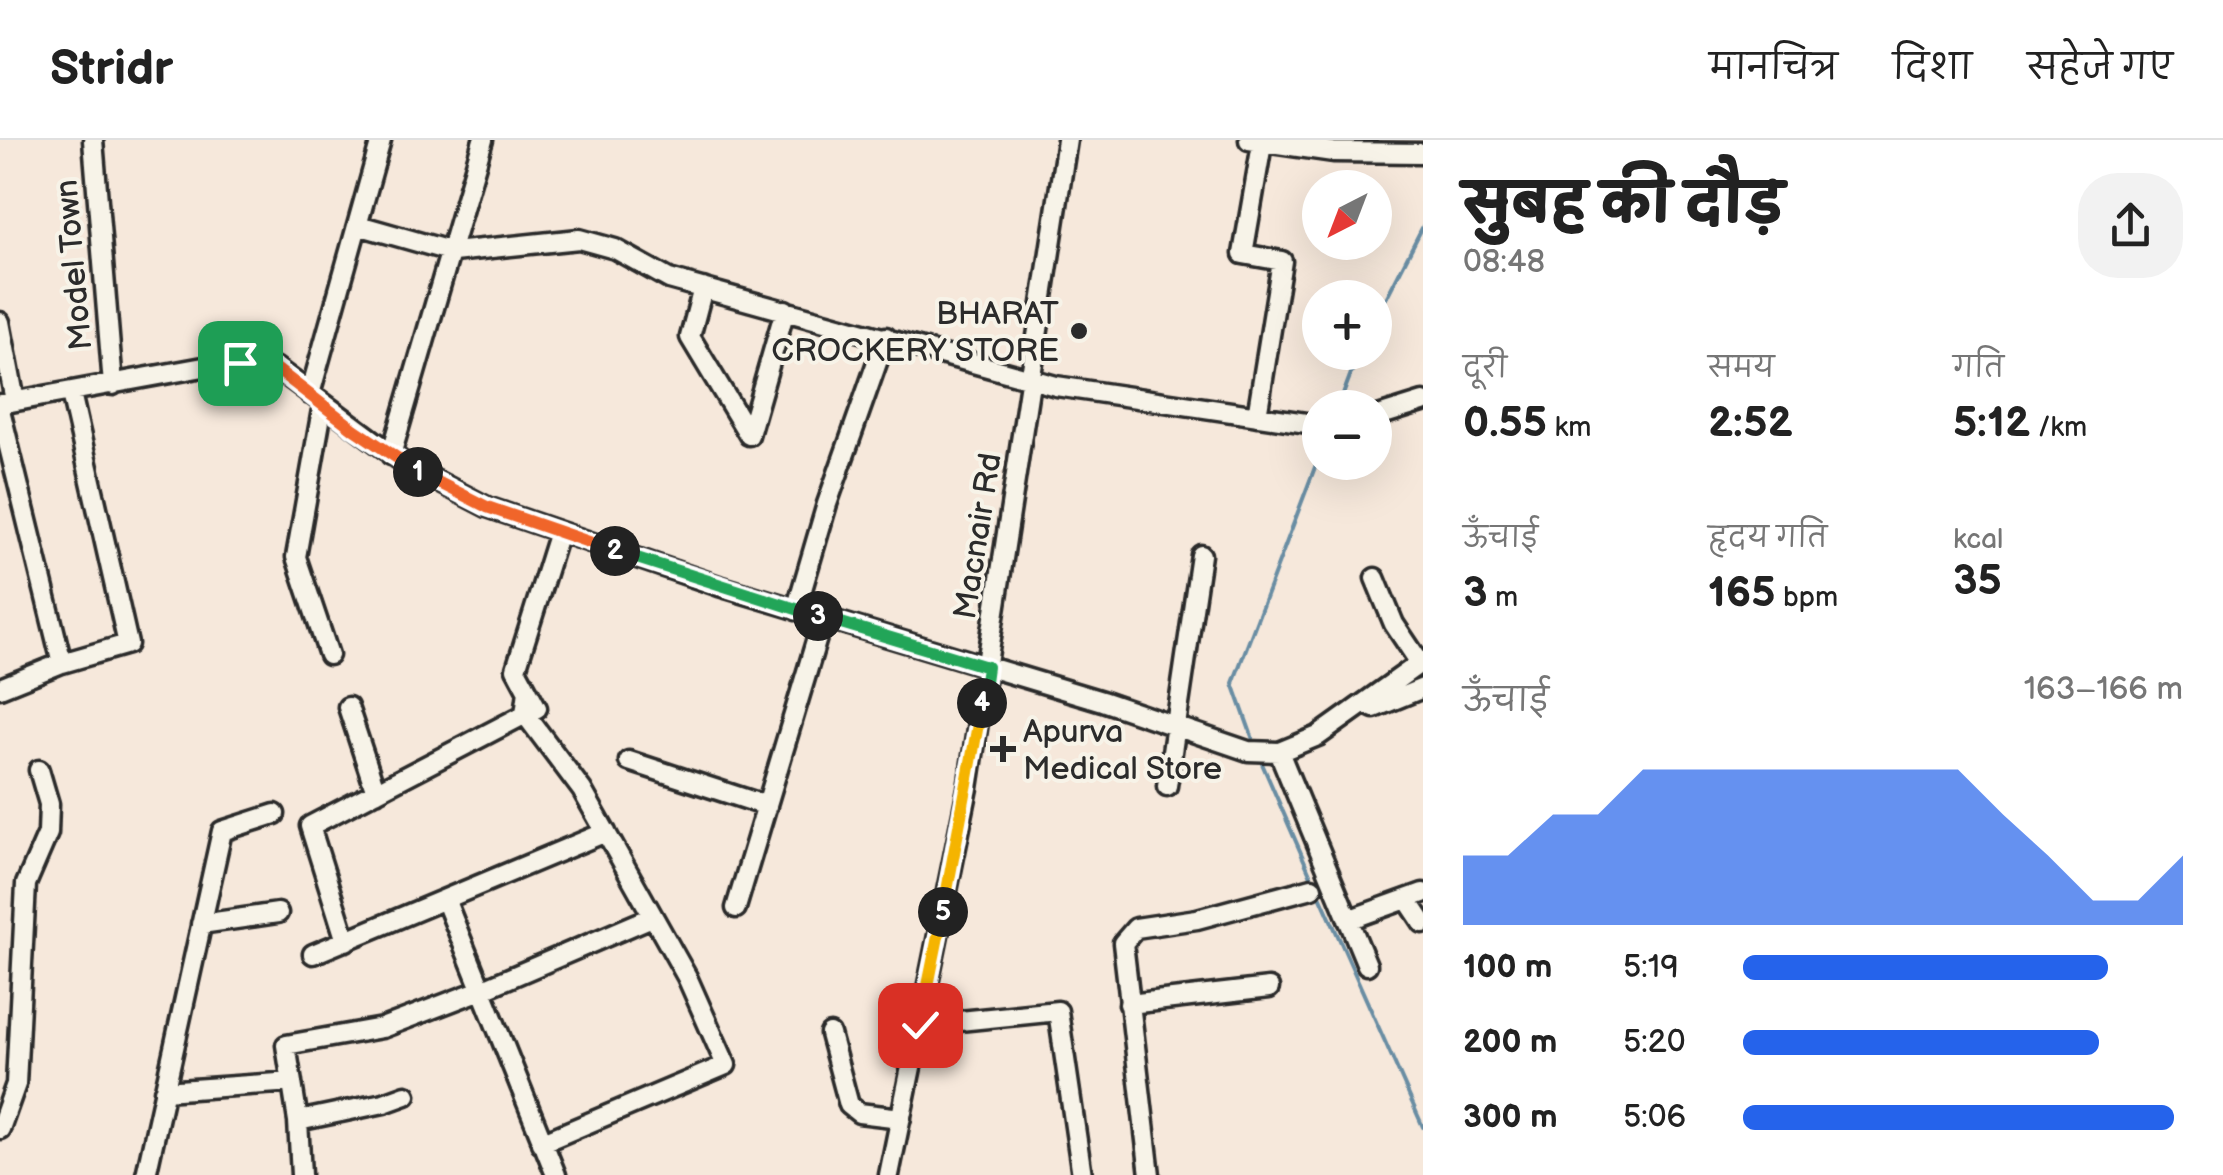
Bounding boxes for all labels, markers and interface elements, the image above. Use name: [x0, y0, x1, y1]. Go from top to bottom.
text: Stridr: [50, 41, 173, 98]
text: मानचित्र: [1709, 47, 1838, 90]
text: दिशा: [1893, 47, 1972, 90]
text: सहेजे गए: [2027, 47, 2173, 90]
north arrow: [1302, 170, 1392, 260]
map controls: [1302, 170, 1392, 480]
text: सुबह की दौड़: [1463, 172, 1784, 239]
button: share: [2078, 173, 2183, 278]
street label: Model Town: [48, 178, 101, 352]
text: 08:48: [1463, 243, 1545, 282]
button: +: [1302, 280, 1392, 370]
place label: BHARAT CROCKERY STORE: [771, 295, 1059, 371]
marker: BHARAT CROCKERY STORE: [1068, 320, 1090, 342]
pin: [198, 321, 283, 406]
icon: arrive: [213, 336, 268, 391]
text: दूरी: [1463, 352, 1507, 385]
text: समय: [1708, 352, 1775, 385]
text: गति: [1953, 352, 2004, 385]
button: −: [1302, 390, 1392, 480]
text: 0.55: [1463, 398, 1547, 449]
text: 2:52: [1708, 398, 1793, 449]
text: 5:12: [1953, 398, 2030, 449]
text: km: [1547, 411, 1591, 444]
text: /km: [2030, 411, 2087, 444]
pin: 1: [393, 447, 443, 497]
street label: Macnair Rd: [946, 450, 1011, 622]
text: 1: [412, 455, 424, 488]
text: ऊँचाई: [1463, 522, 1538, 555]
text: हृदय गति: [1708, 522, 1827, 555]
text: kcal: [1953, 523, 2003, 556]
pin: 2: [590, 526, 640, 576]
text: 2: [607, 534, 623, 567]
text: 35: [1953, 556, 2002, 607]
text: 3: [1463, 568, 1488, 619]
text: 165: [1708, 568, 1775, 619]
text: m: [1488, 581, 1518, 614]
text: bpm: [1775, 581, 1838, 614]
pin: 3: [793, 591, 843, 641]
text: 3: [810, 599, 826, 632]
text: 163–166 m: [2024, 670, 2183, 709]
pin: 4: [957, 678, 1007, 728]
text: ऊँचाई: [1463, 682, 1549, 721]
text: 4: [974, 686, 990, 719]
place label: Apurva Medical Store: [1023, 713, 1222, 789]
marker: Apurva Medical Store: [992, 738, 1014, 760]
pin: 5: [918, 887, 968, 937]
text: 5: [935, 895, 951, 928]
text: 100 m: [1463, 948, 1552, 987]
text: 5:19: [1623, 948, 1679, 987]
pin: [878, 983, 963, 1068]
icon: check: [893, 998, 948, 1053]
text: 200 m: [1463, 1023, 1557, 1062]
text: 5:20: [1623, 1023, 1686, 1062]
text: 300 m: [1463, 1098, 1558, 1137]
text: 5:06: [1623, 1098, 1686, 1137]

